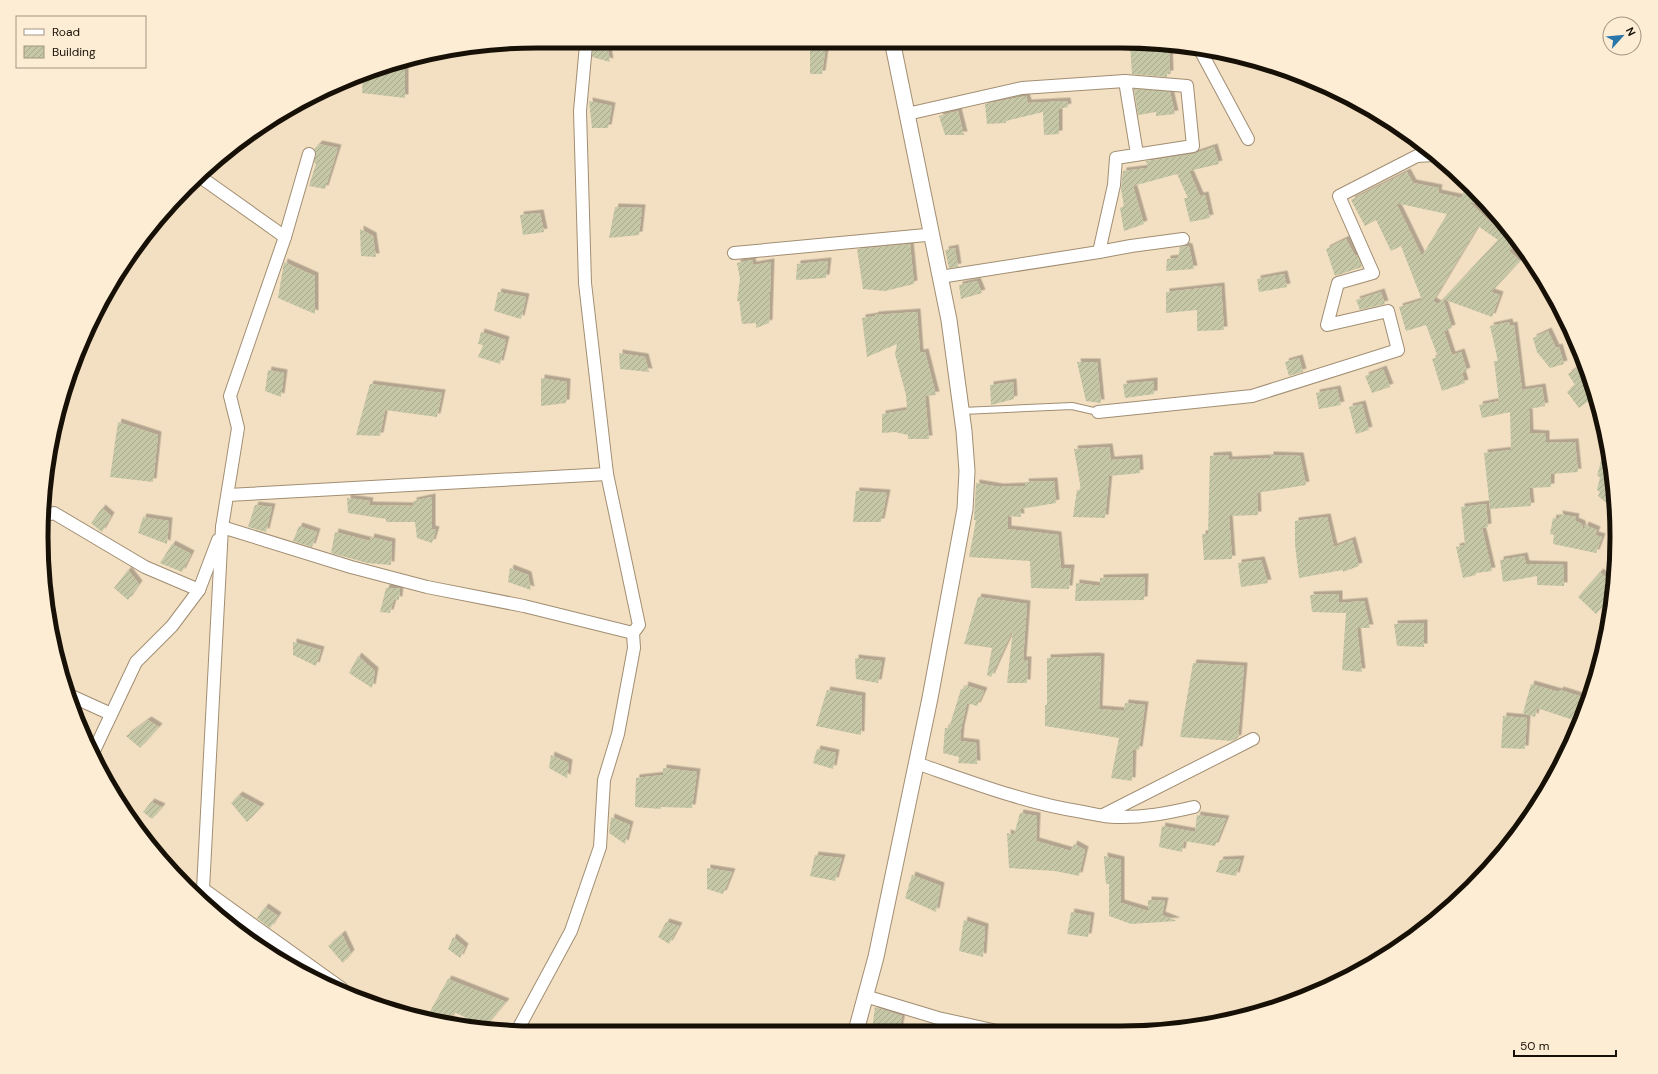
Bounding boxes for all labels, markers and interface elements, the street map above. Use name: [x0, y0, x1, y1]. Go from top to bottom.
legend: [16, 16, 146, 68]
north arrow: [1602, 16, 1642, 56]
text: Road: [52, 24, 80, 40]
text: N: [1623, 25, 1639, 38]
text: Building: [52, 44, 96, 60]
scale bar: [1514, 1032, 1616, 1058]
text: 50 m: [1520, 1038, 1549, 1054]

